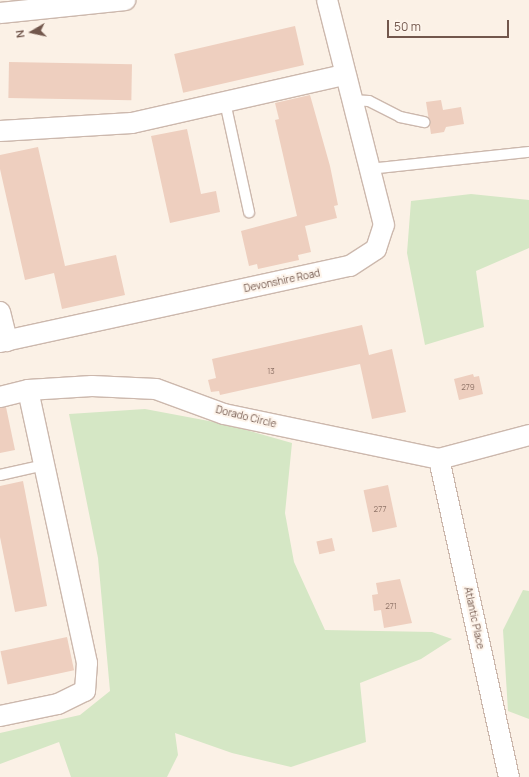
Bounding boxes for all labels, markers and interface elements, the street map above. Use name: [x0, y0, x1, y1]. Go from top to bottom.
north arrow: [12, 12, 52, 52]
scale bar: [389, 12, 511, 38]
text: 50 m: [394, 18, 421, 35]
text: N: [12, 29, 28, 39]
street label: Devonshire Road: [243, 267, 321, 295]
house number: 13: [267, 366, 275, 376]
house number: 279: [461, 382, 475, 392]
street label: Dorado Circle: [214, 404, 278, 430]
house number: 277: [374, 504, 386, 514]
street label: Atlantic Place: [462, 586, 486, 650]
house number: 271: [385, 601, 397, 611]

